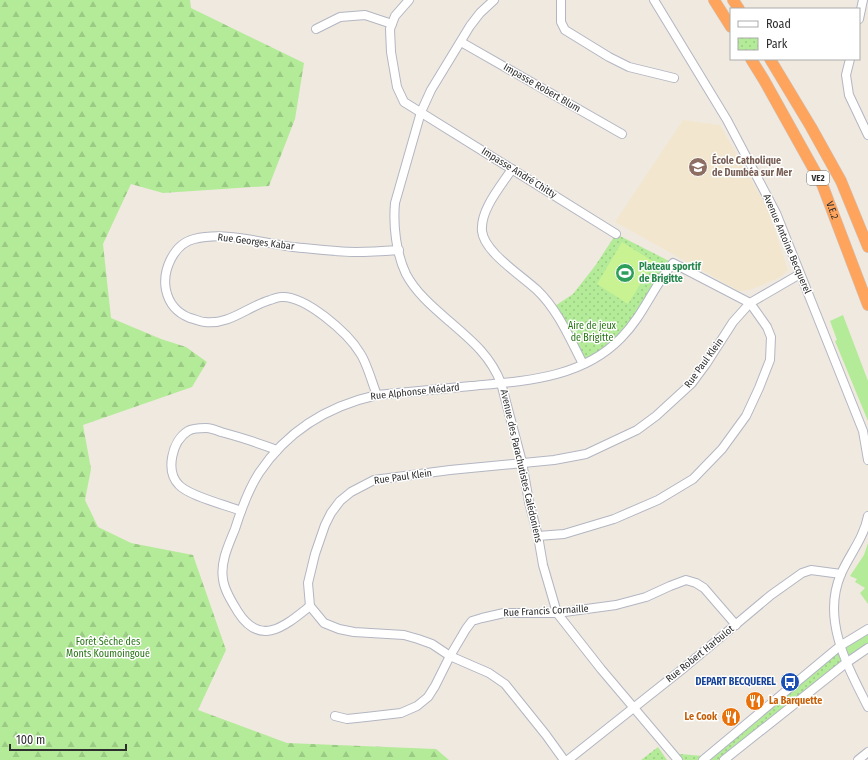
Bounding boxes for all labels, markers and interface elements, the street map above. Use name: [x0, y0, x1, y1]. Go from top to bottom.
legend: [730, 8, 860, 60]
text: Road: [766, 17, 791, 31]
text: Park: [766, 37, 788, 51]
street label: Impasse Robert Blum: [501, 61, 583, 115]
street label: Impasse André Chitty: [479, 145, 559, 201]
place label: École Catholique de Dumbéa sur Mer: [712, 153, 792, 179]
school or university icon: École Catholique de Dumbéa sur Mer: [687, 156, 709, 178]
road number: VE2: [807, 171, 829, 185]
street label: Avenue Antoine Becquerel: [761, 192, 814, 296]
street label: V.E.2: [823, 200, 841, 221]
street label: Rue Georges Kabar: [217, 231, 295, 253]
place label: Plateau sportif de Brigitte: [639, 261, 701, 285]
sports icon: Plateau sportif de Brigitte: [614, 262, 636, 284]
park label: Aire de jeux de Brigitte: [568, 320, 617, 344]
street label: Rue Paul Klein: [682, 336, 726, 390]
street label: Rue Alphonse Médard: [370, 381, 460, 403]
street label: Avenue des Parachutistes Calédoniens: [498, 388, 544, 544]
street label: Rue Paul Klein: [373, 467, 433, 487]
street label: Rue Francis Cornaille: [503, 603, 589, 619]
street label: Rue Robert Harbulot: [664, 622, 737, 685]
park label: Forêt Sèche des Monts Koumoingoué: [66, 636, 150, 660]
bus stop icon: DEPART BECQUEREL: [779, 671, 801, 693]
place label: DEPART BECQUEREL: [695, 676, 776, 688]
restaurant icon: La Barquette: [744, 690, 766, 712]
place label: La Barquette: [769, 695, 822, 707]
restaurant icon: Le Cook: [720, 706, 742, 728]
place label: Le Cook: [685, 711, 718, 723]
scale bar: [10, 726, 126, 752]
text: 100 m: [16, 733, 45, 747]

